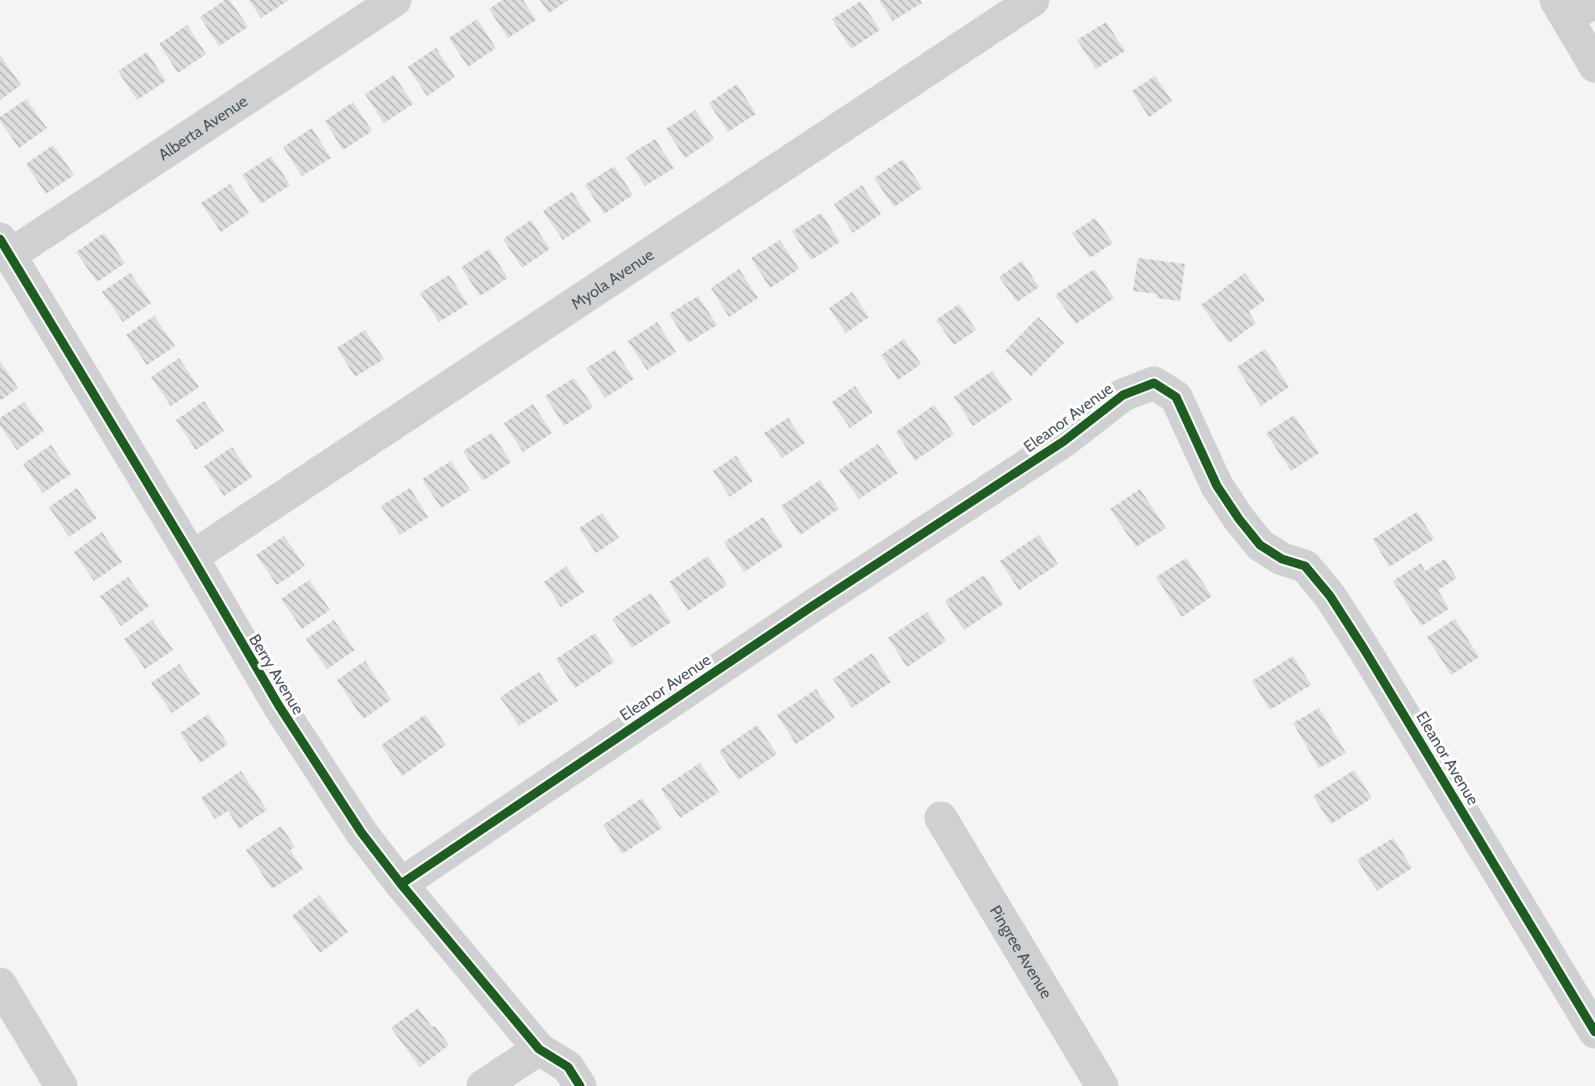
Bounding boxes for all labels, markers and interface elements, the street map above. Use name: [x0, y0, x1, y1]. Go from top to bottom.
street label: Alberta Avenue: [155, 91, 251, 164]
street label: Myola Avenue: [568, 245, 657, 313]
street label: Eleanor Avenue: [1020, 379, 1117, 456]
street label: Berry Avenue: [245, 631, 308, 718]
street label: Eleanor Avenue: [616, 650, 714, 725]
street label: Eleanor Avenue: [1412, 708, 1483, 808]
street label: Pingree Avenue: [986, 902, 1056, 1002]

